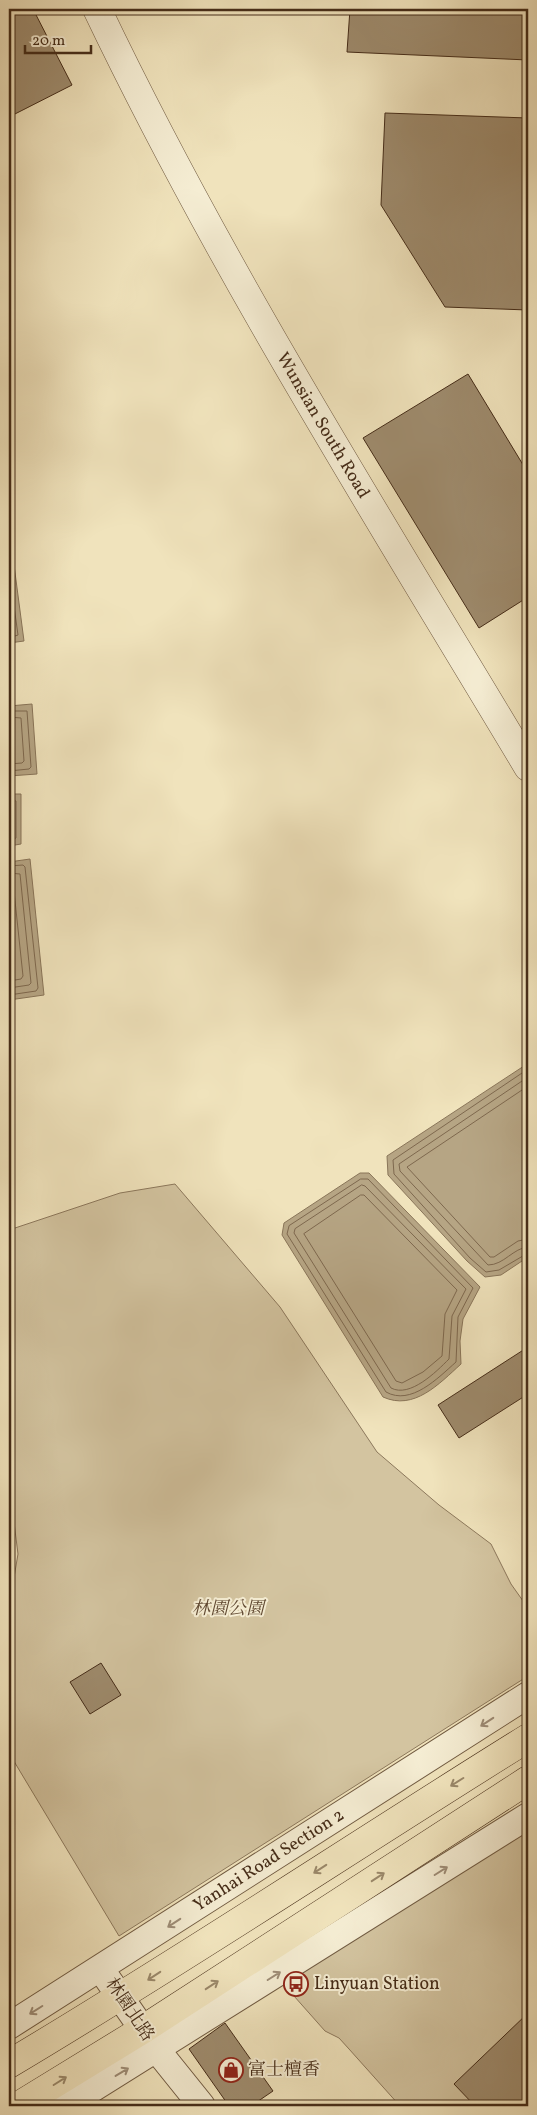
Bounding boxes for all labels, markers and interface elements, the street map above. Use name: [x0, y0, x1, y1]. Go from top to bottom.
scale bar: [25, 22, 91, 54]
text: 20 m: [32, 31, 65, 52]
street label: Wunsian South Road: [270, 348, 376, 503]
park label: 林園公園: [192, 1597, 267, 1622]
one-way arrow: [481, 1717, 495, 1727]
one-way arrow: [450, 1777, 464, 1788]
street label: Yanhai Road Section 2: [188, 1803, 349, 1918]
one-way arrow: [313, 1865, 327, 1875]
one-way arrow: [434, 1866, 448, 1876]
one-way arrow: [370, 1872, 384, 1882]
one-way arrow: [167, 1918, 181, 1928]
one-way arrow: [267, 1971, 281, 1981]
bus stop icon: Linyuan Station: [283, 1971, 309, 1997]
one-way arrow: [147, 1972, 161, 1982]
place label: Linyuan Station: [314, 1972, 440, 1997]
street label: 林園北路: [99, 1973, 159, 2047]
one-way arrow: [205, 1980, 219, 1990]
one-way arrow: [30, 2005, 44, 2015]
shop icon: 富士檀香: [218, 2057, 244, 2083]
place label: 富士檀香: [248, 2058, 320, 2083]
one-way arrow: [114, 2066, 128, 2076]
one-way arrow: [53, 2075, 67, 2086]

